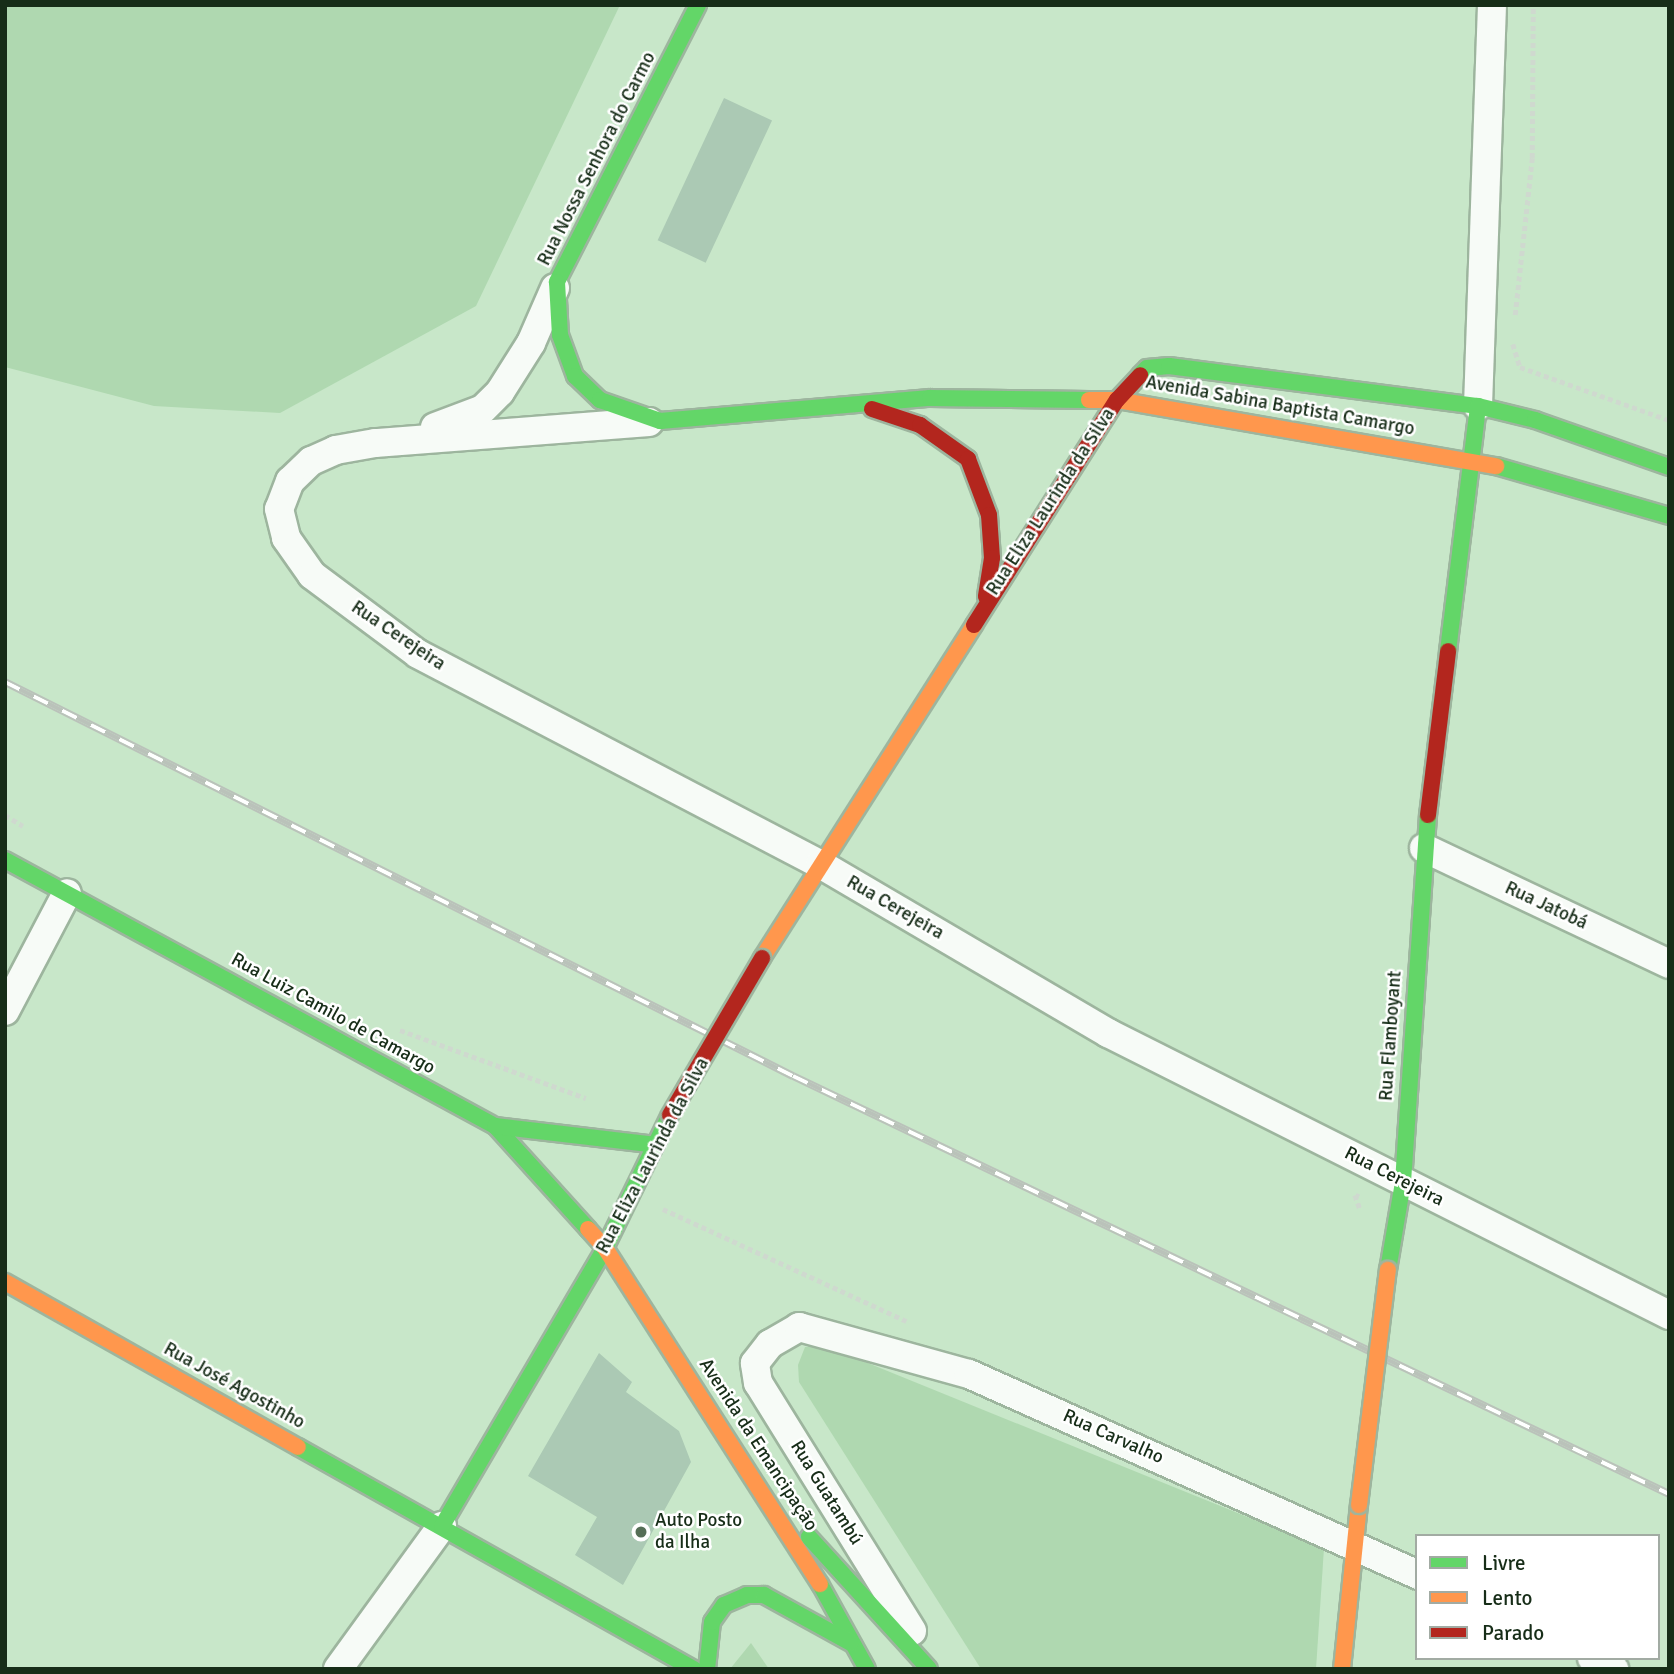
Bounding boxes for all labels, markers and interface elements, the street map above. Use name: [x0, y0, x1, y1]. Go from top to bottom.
street label: Rua Nossa Senhora do Carmo: [533, 48, 661, 270]
street label: Avenida Sabina Baptista Camargo: [1144, 371, 1416, 441]
street label: Rua Eliza Laurinda da Silva: [982, 404, 1120, 600]
street label: Rua Cerejeira: [347, 596, 449, 676]
street label: Rua Cerejeira: [842, 871, 948, 945]
street label: Rua Jatobá: [1501, 877, 1591, 935]
street label: Rua Luiz Camilo de Camargo: [227, 948, 439, 1080]
street label: Rua Flamboyant: [1375, 970, 1407, 1102]
street label: Rua Eliza Laurinda da Silva: [592, 1054, 714, 1258]
street label: Rua Cerejeira: [1340, 1142, 1448, 1212]
street label: Rua José Agostinho: [159, 1338, 309, 1434]
street label: Avenida da Emancipação: [694, 1355, 822, 1535]
street label: Rua Carvalho: [1059, 1405, 1167, 1469]
street label: Rua Guatambú: [785, 1436, 867, 1550]
place label: Auto Posto da Ilha: [655, 1510, 742, 1554]
marker: Auto Posto da Ilha: [633, 1524, 649, 1540]
legend: [1415, 1534, 1660, 1660]
text: Livre: [1482, 1550, 1525, 1576]
text: Lento: [1482, 1585, 1532, 1611]
text: Parado: [1482, 1620, 1544, 1646]

